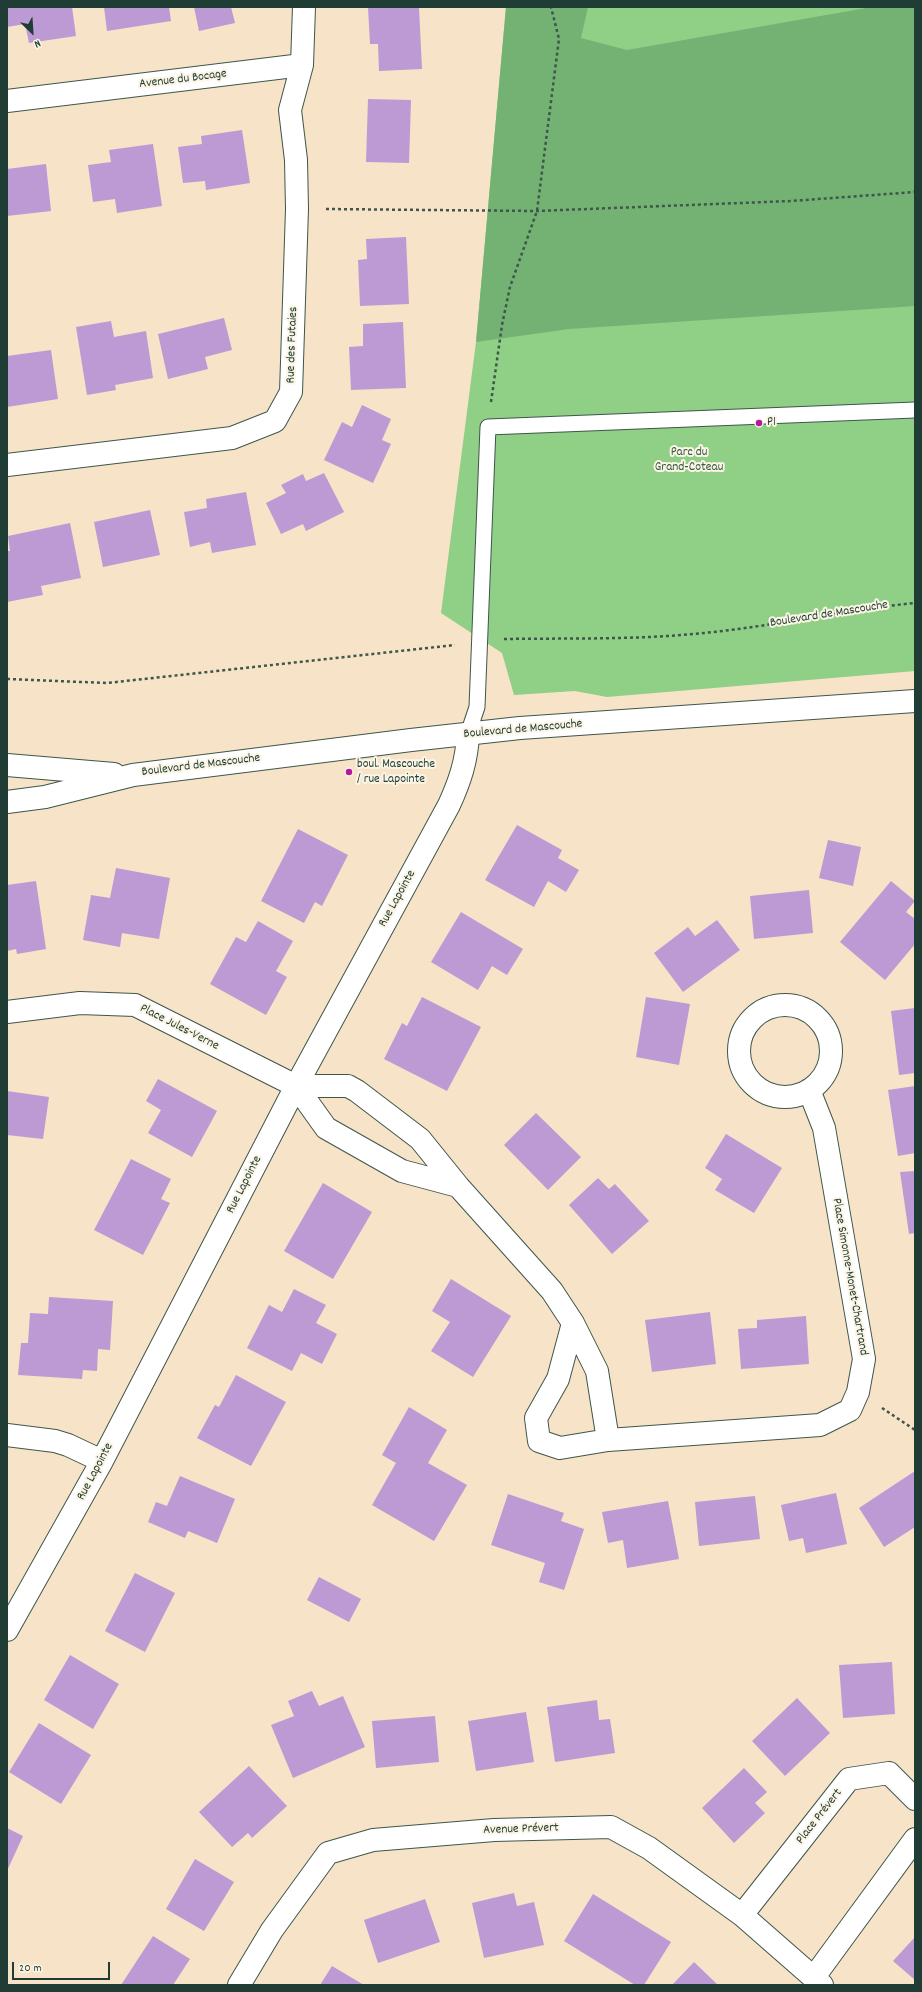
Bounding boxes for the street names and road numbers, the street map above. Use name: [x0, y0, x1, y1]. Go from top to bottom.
street label: Avenue du Bocage: [138, 67, 228, 93]
street label: Rue des Futaies: [284, 306, 302, 384]
street label: Boulevard de Mascouche: [769, 598, 889, 632]
street label: Boulevard de Mascouche: [463, 717, 583, 743]
street label: Boulevard de Mascouche: [141, 751, 261, 781]
street label: Rue Lapointe: [376, 868, 420, 930]
street label: Place Jules-Verne: [137, 1001, 221, 1055]
street label: Rue Lapointe: [224, 1154, 266, 1216]
street label: Place Simonne-Monet-Chartrand: [827, 1197, 871, 1357]
street label: Rue Lapointe: [74, 1441, 118, 1503]
street label: Place Prévert: [794, 1786, 846, 1848]
street label: Avenue Prévert: [483, 1821, 559, 1839]

